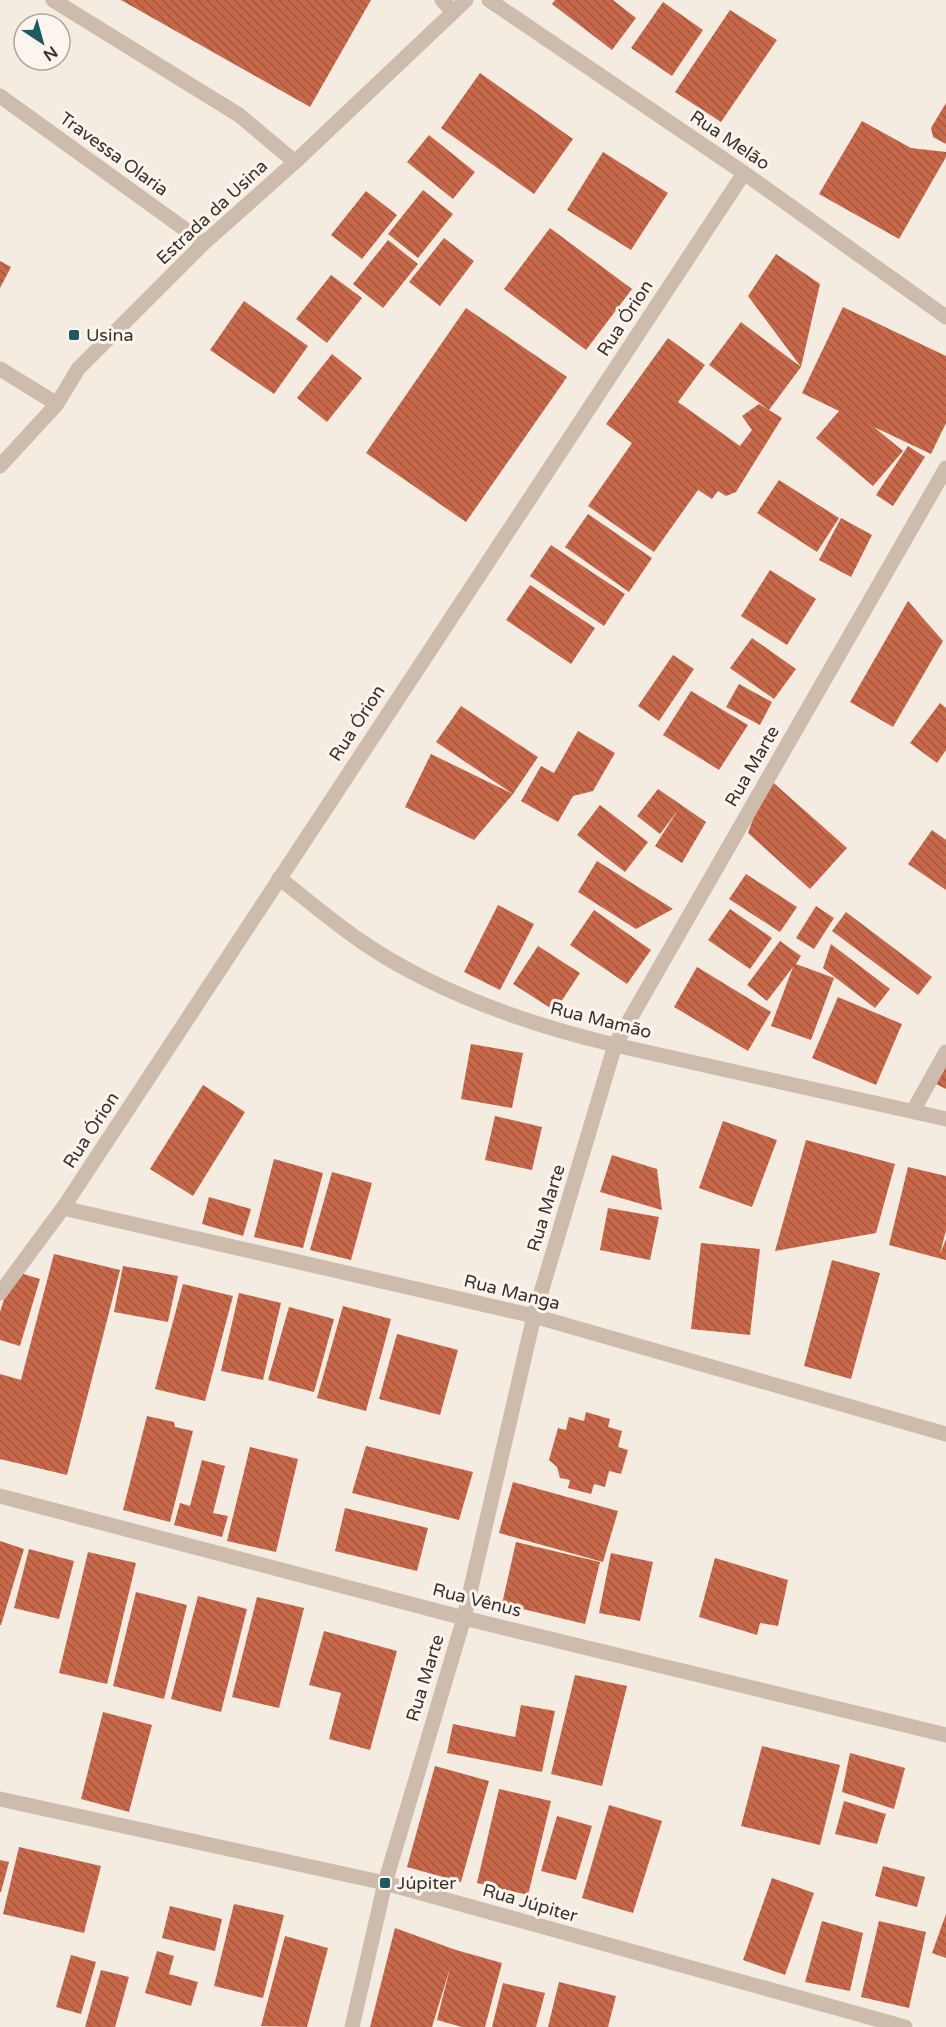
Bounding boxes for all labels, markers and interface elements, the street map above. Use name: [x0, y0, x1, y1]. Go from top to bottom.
north arrow: [12, 12, 72, 72]
text: N: [39, 41, 61, 65]
street label: Rua Melão: [686, 105, 774, 175]
street label: Travessa Olaria: [55, 107, 173, 201]
street label: Estrada da Usina: [152, 155, 272, 269]
street label: Rua Órion: [592, 276, 658, 360]
place label: Usina: [86, 324, 134, 346]
marker: Usina: [67, 328, 81, 342]
street label: Rua Órion: [324, 681, 390, 765]
street label: Rua Marte: [720, 722, 784, 810]
street label: Rua Mamão: [548, 997, 654, 1043]
street label: Rua Órion: [58, 1088, 124, 1172]
street label: Rua Marte: [522, 1162, 570, 1254]
street label: Rua Manga: [462, 1269, 562, 1315]
street label: Rua Vênus: [430, 1578, 524, 1622]
street label: Rua Marte: [401, 1632, 449, 1724]
place label: Júpiter: [397, 1872, 456, 1894]
marker: Júpiter: [378, 1876, 392, 1890]
street label: Rua Júpiter: [480, 1879, 580, 1927]

